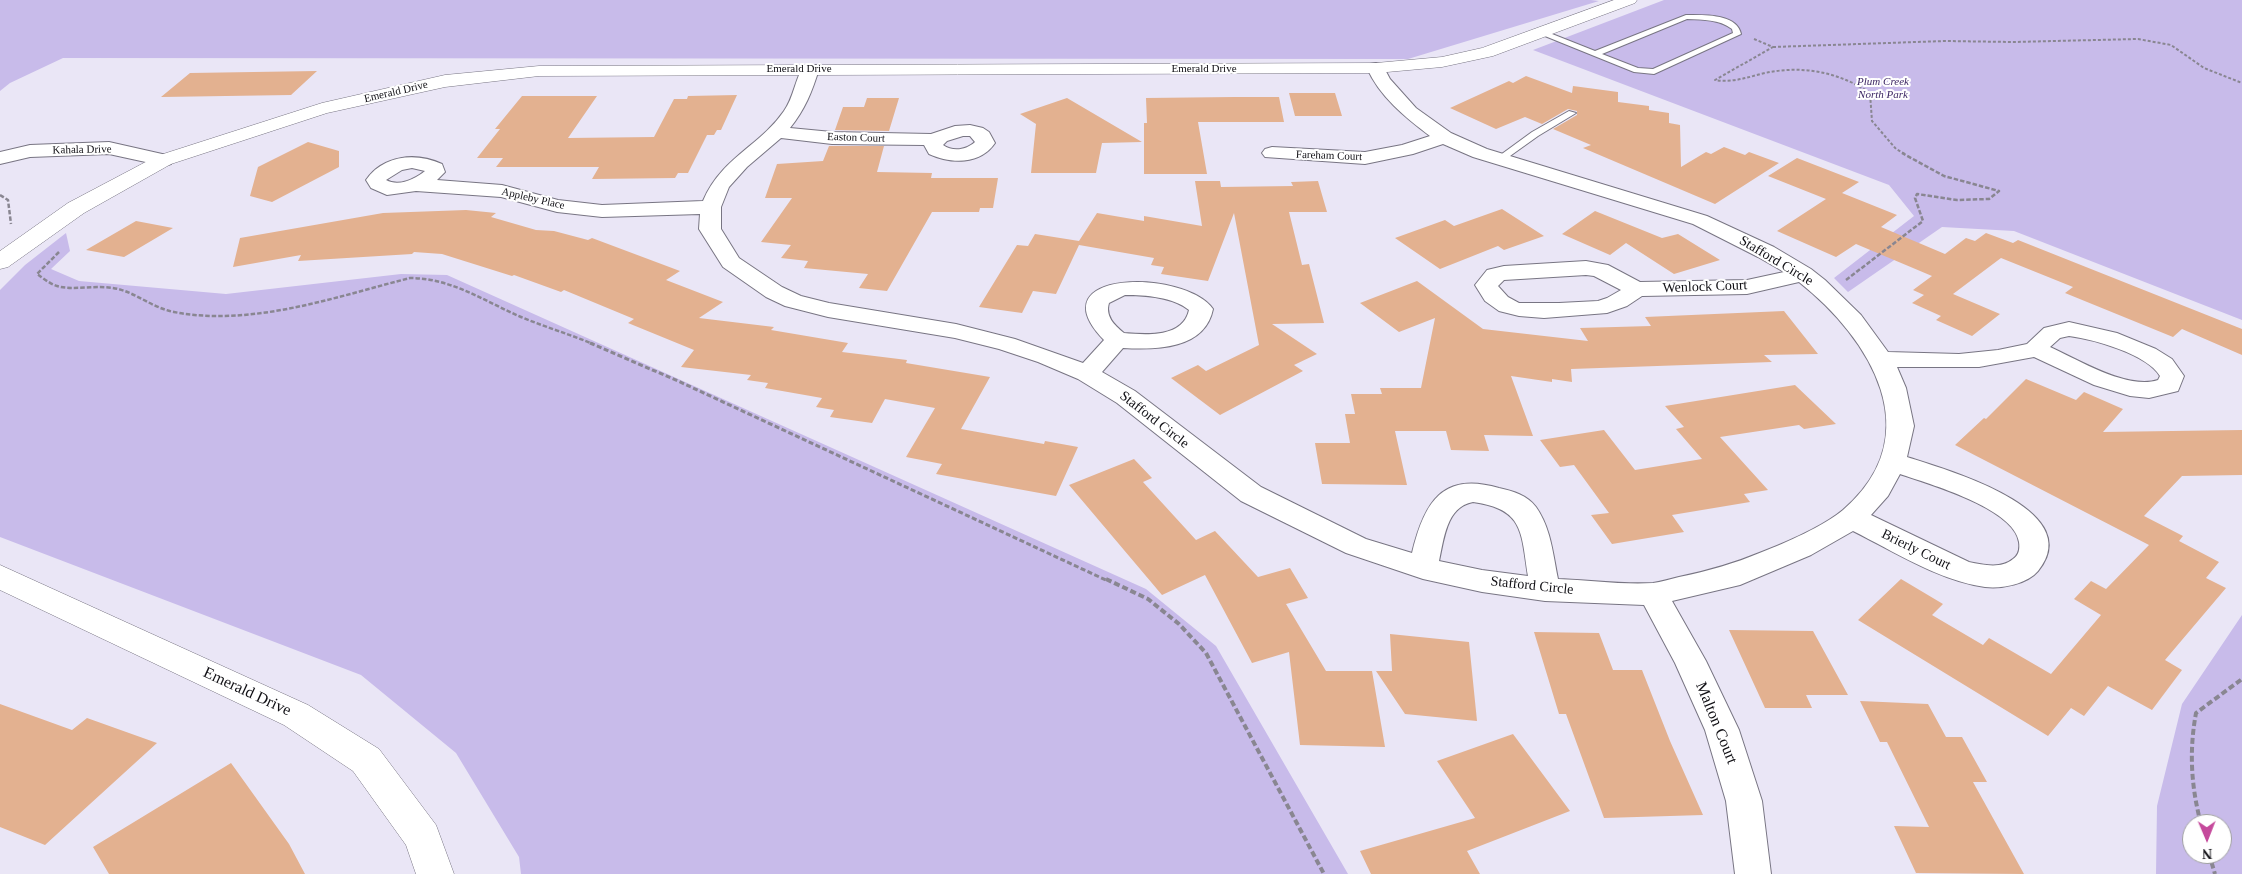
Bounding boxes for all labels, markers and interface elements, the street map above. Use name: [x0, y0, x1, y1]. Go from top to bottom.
street label: Emerald Drive: [766, 62, 832, 76]
street label: Emerald Drive: [1171, 62, 1237, 76]
park label: Plum Creek North Park: [1857, 75, 1909, 101]
street label: Emerald Drive: [363, 78, 429, 106]
street label: Easton Court: [827, 130, 885, 146]
street label: Kahala Drive: [52, 143, 112, 157]
street label: Fareham Court: [1296, 148, 1362, 164]
street label: Appleby Place: [500, 185, 566, 213]
street label: Stafford Circle: [1736, 232, 1816, 290]
street label: Wenlock Court: [1662, 277, 1748, 297]
street label: Stafford Circle: [1116, 388, 1192, 452]
street label: Brierly Court: [1879, 526, 1953, 574]
street label: Stafford Circle: [1490, 573, 1574, 599]
street label: Emerald Drive: [200, 663, 294, 721]
street label: Malton Court: [1691, 679, 1741, 767]
north arrow: [2182, 814, 2232, 864]
text: N: [2202, 846, 2212, 861]

